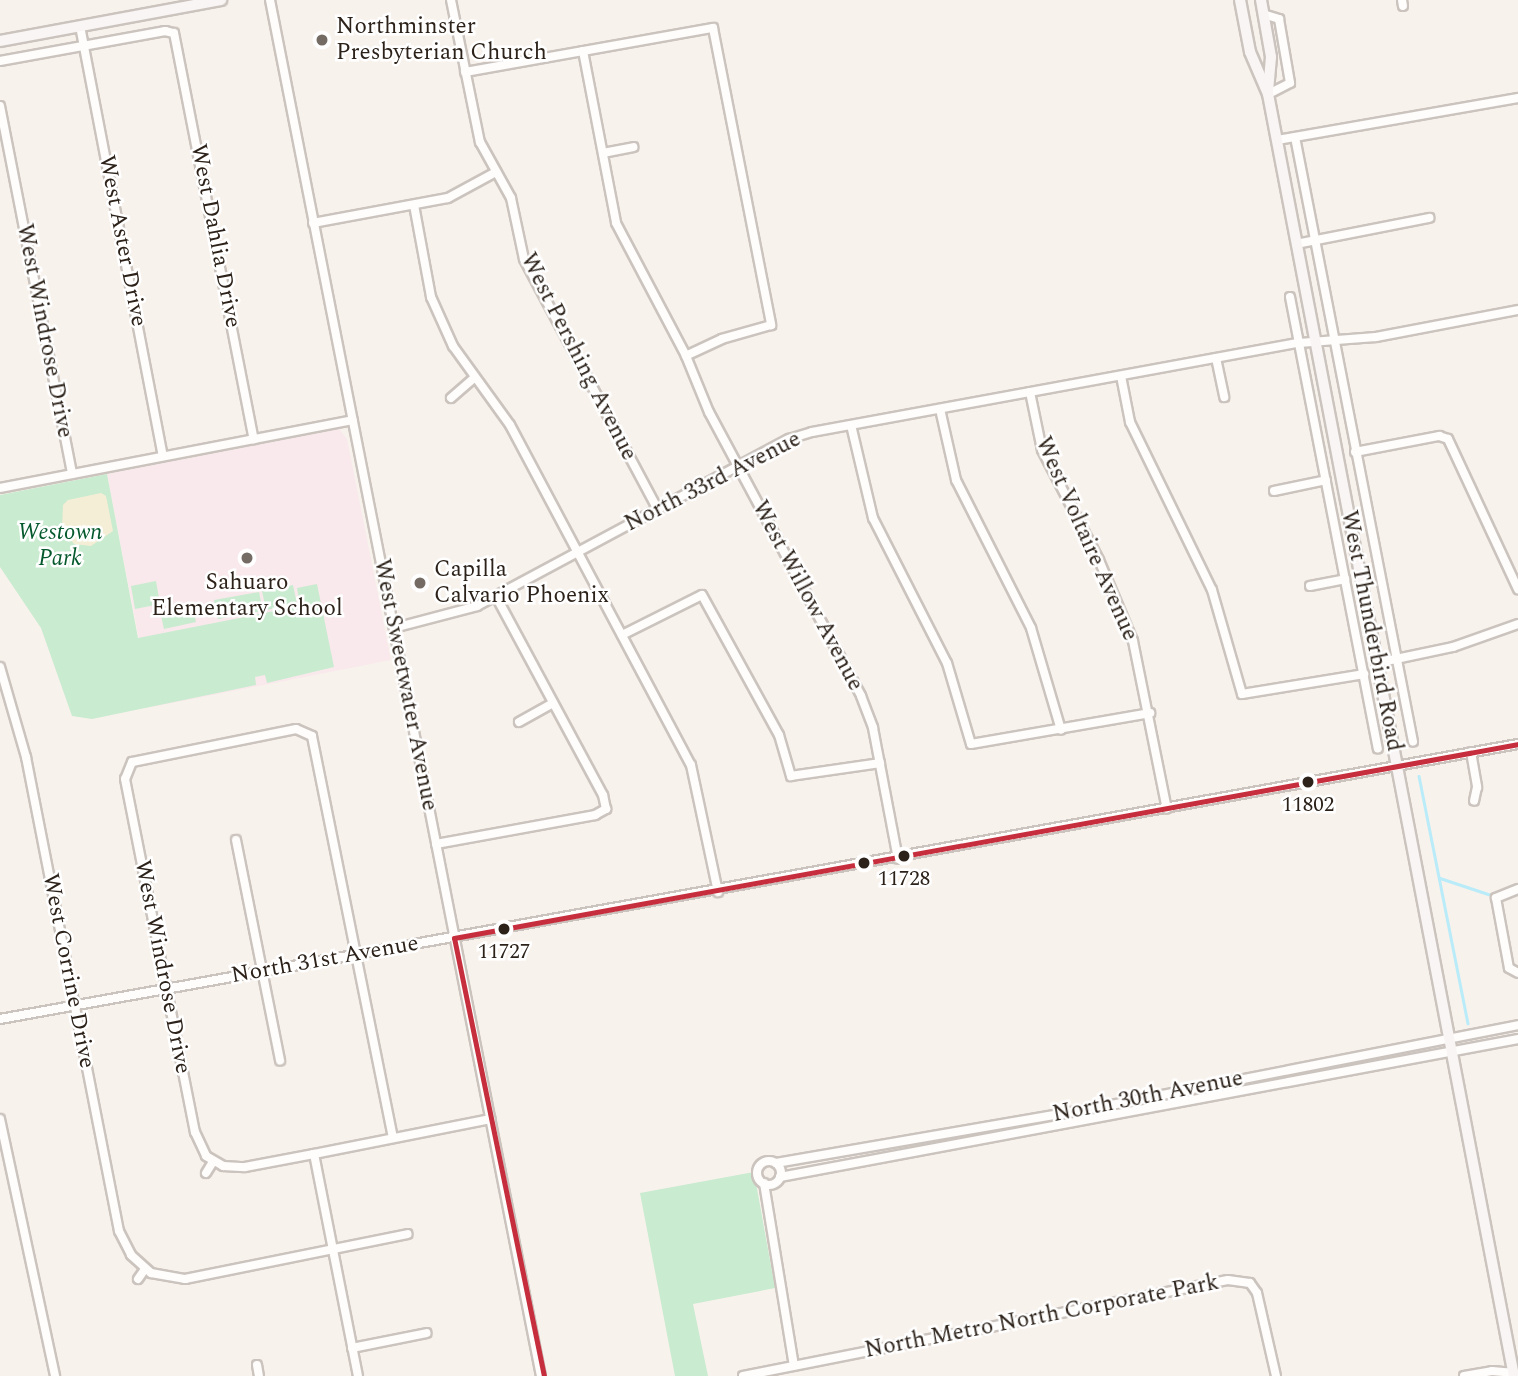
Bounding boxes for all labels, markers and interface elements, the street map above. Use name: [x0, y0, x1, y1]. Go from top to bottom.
place label: Northminster Presbyterian Church: [336, 13, 547, 67]
marker: Northminster Presbyterian Church: [314, 32, 330, 48]
street label: West Dahlia Drive: [184, 142, 246, 330]
street label: West Aster Drive: [92, 153, 152, 329]
street label: West Windrose Drive: [10, 222, 78, 440]
street label: West Pershing Avenue: [514, 249, 642, 465]
street label: North 33rd Avenue: [620, 426, 806, 538]
street label: West Voltaire Avenue: [1029, 433, 1143, 645]
street label: West Willow Avenue: [745, 496, 869, 696]
street label: West Thunderbird Road: [1334, 508, 1408, 754]
park label: Westown Park: [18, 519, 102, 573]
marker: Sahuaro Elementary School: [239, 550, 255, 566]
place label: Capilla Calvario Phoenix: [434, 556, 609, 610]
street label: West Sweetwater Avenue: [367, 557, 443, 813]
place label: Sahuaro Elementary School: [151, 569, 343, 623]
marker: Capilla Calvario Phoenix: [412, 575, 428, 591]
marker: 11802: [1301, 775, 1315, 789]
place label: 11802: [1282, 792, 1334, 818]
marker: 11728: [897, 849, 911, 863]
unlabelled marker: [857, 856, 871, 870]
street label: West Windrose Drive: [128, 858, 196, 1076]
place label: 11728: [878, 866, 930, 892]
street label: West Corrine Drive: [36, 871, 100, 1071]
marker: 11727: [497, 922, 511, 936]
street label: North 31st Avenue: [229, 930, 421, 990]
place label: 11727: [478, 939, 530, 965]
street label: North 30th Avenue: [1050, 1065, 1246, 1129]
street label: North Metro North Corporate Park: [863, 1269, 1221, 1365]

